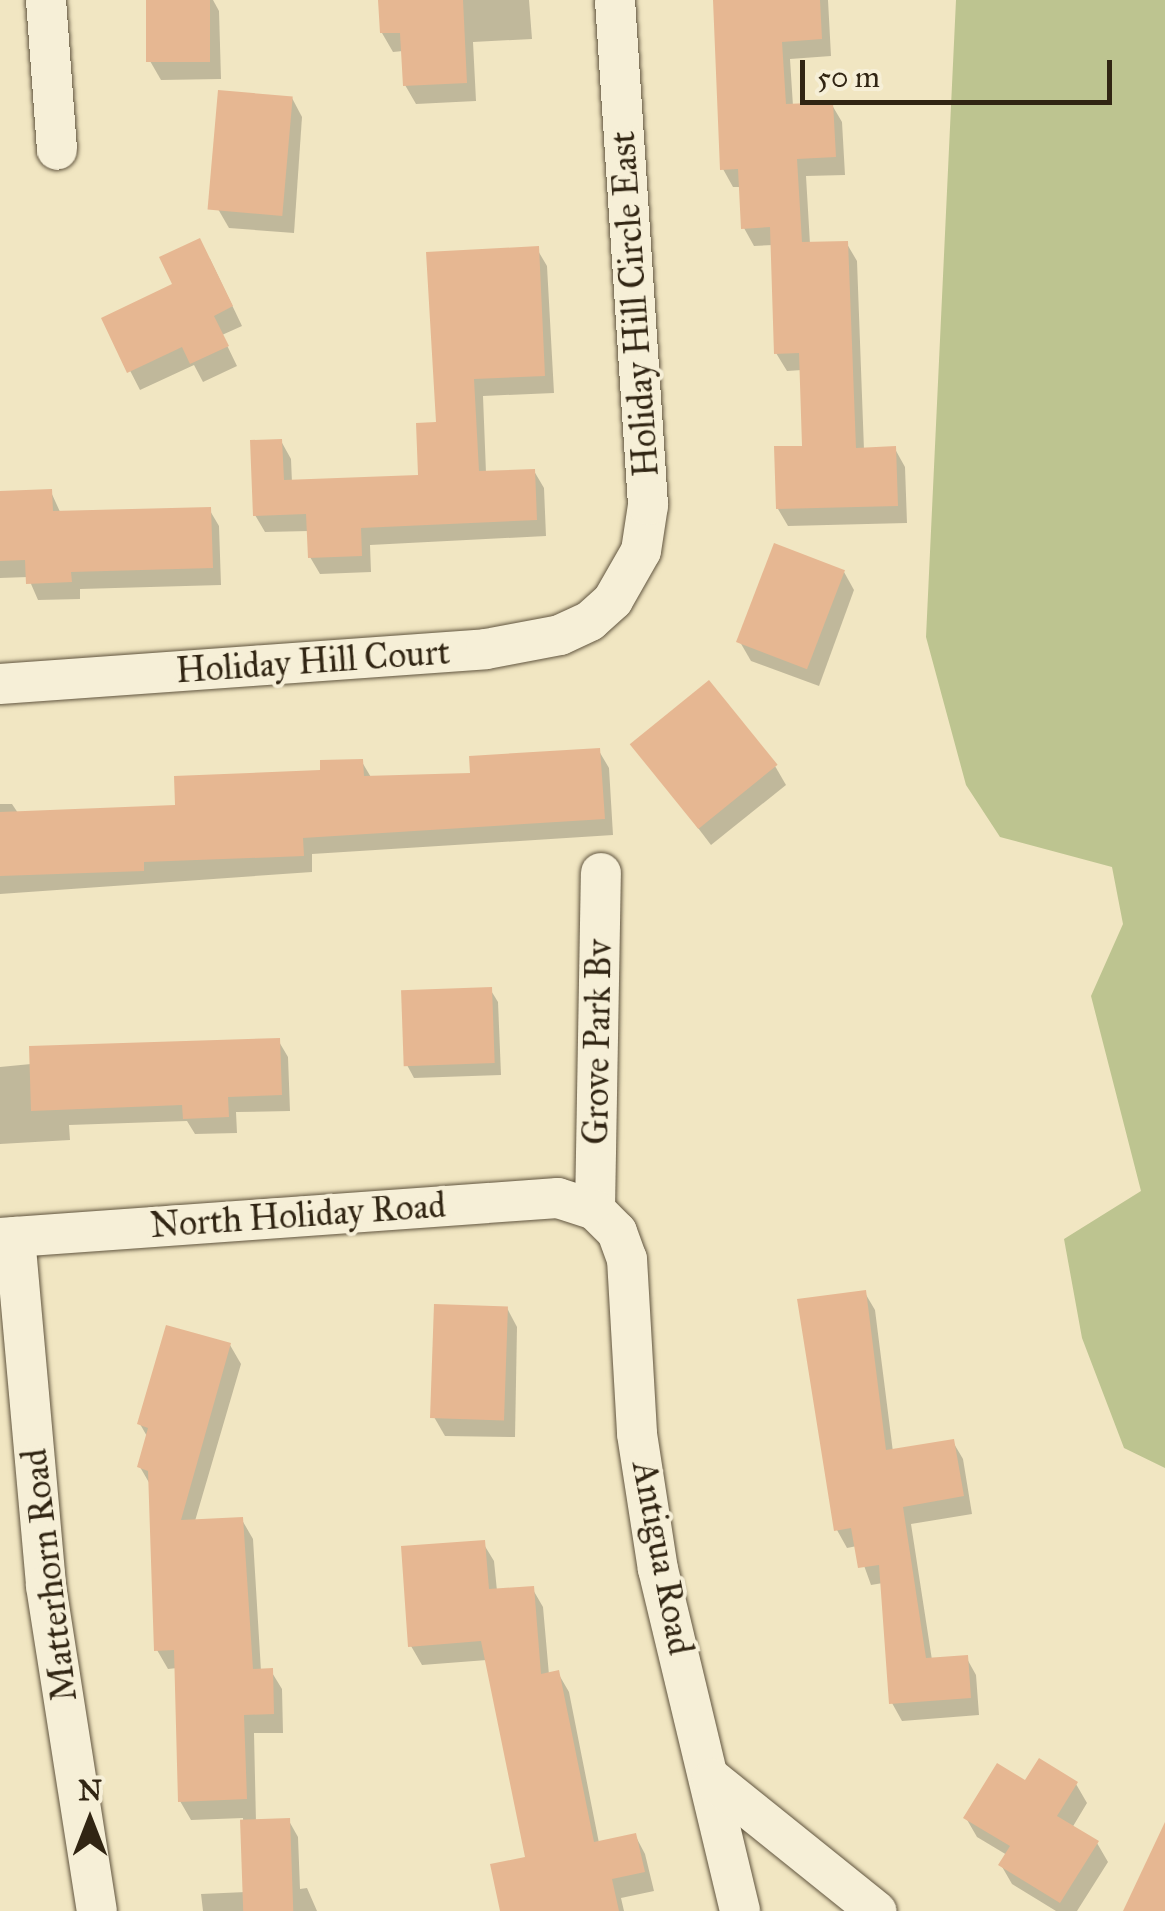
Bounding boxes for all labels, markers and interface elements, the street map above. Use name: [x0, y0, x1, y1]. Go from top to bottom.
scale bar: [805, 40, 1118, 102]
text: 50 m: [817, 59, 880, 95]
street label: Holiday Hill Circle East: [602, 130, 668, 478]
street label: Holiday Hill Court: [175, 631, 451, 693]
street label: Grove Park Bv: [575, 939, 621, 1145]
street label: North Holiday Road: [149, 1185, 447, 1247]
street label: Matterhorn Road: [14, 1446, 86, 1704]
street label: Antigua Road: [623, 1457, 701, 1659]
north arrow: [40, 1771, 140, 1871]
text: N: [78, 1773, 102, 1808]

